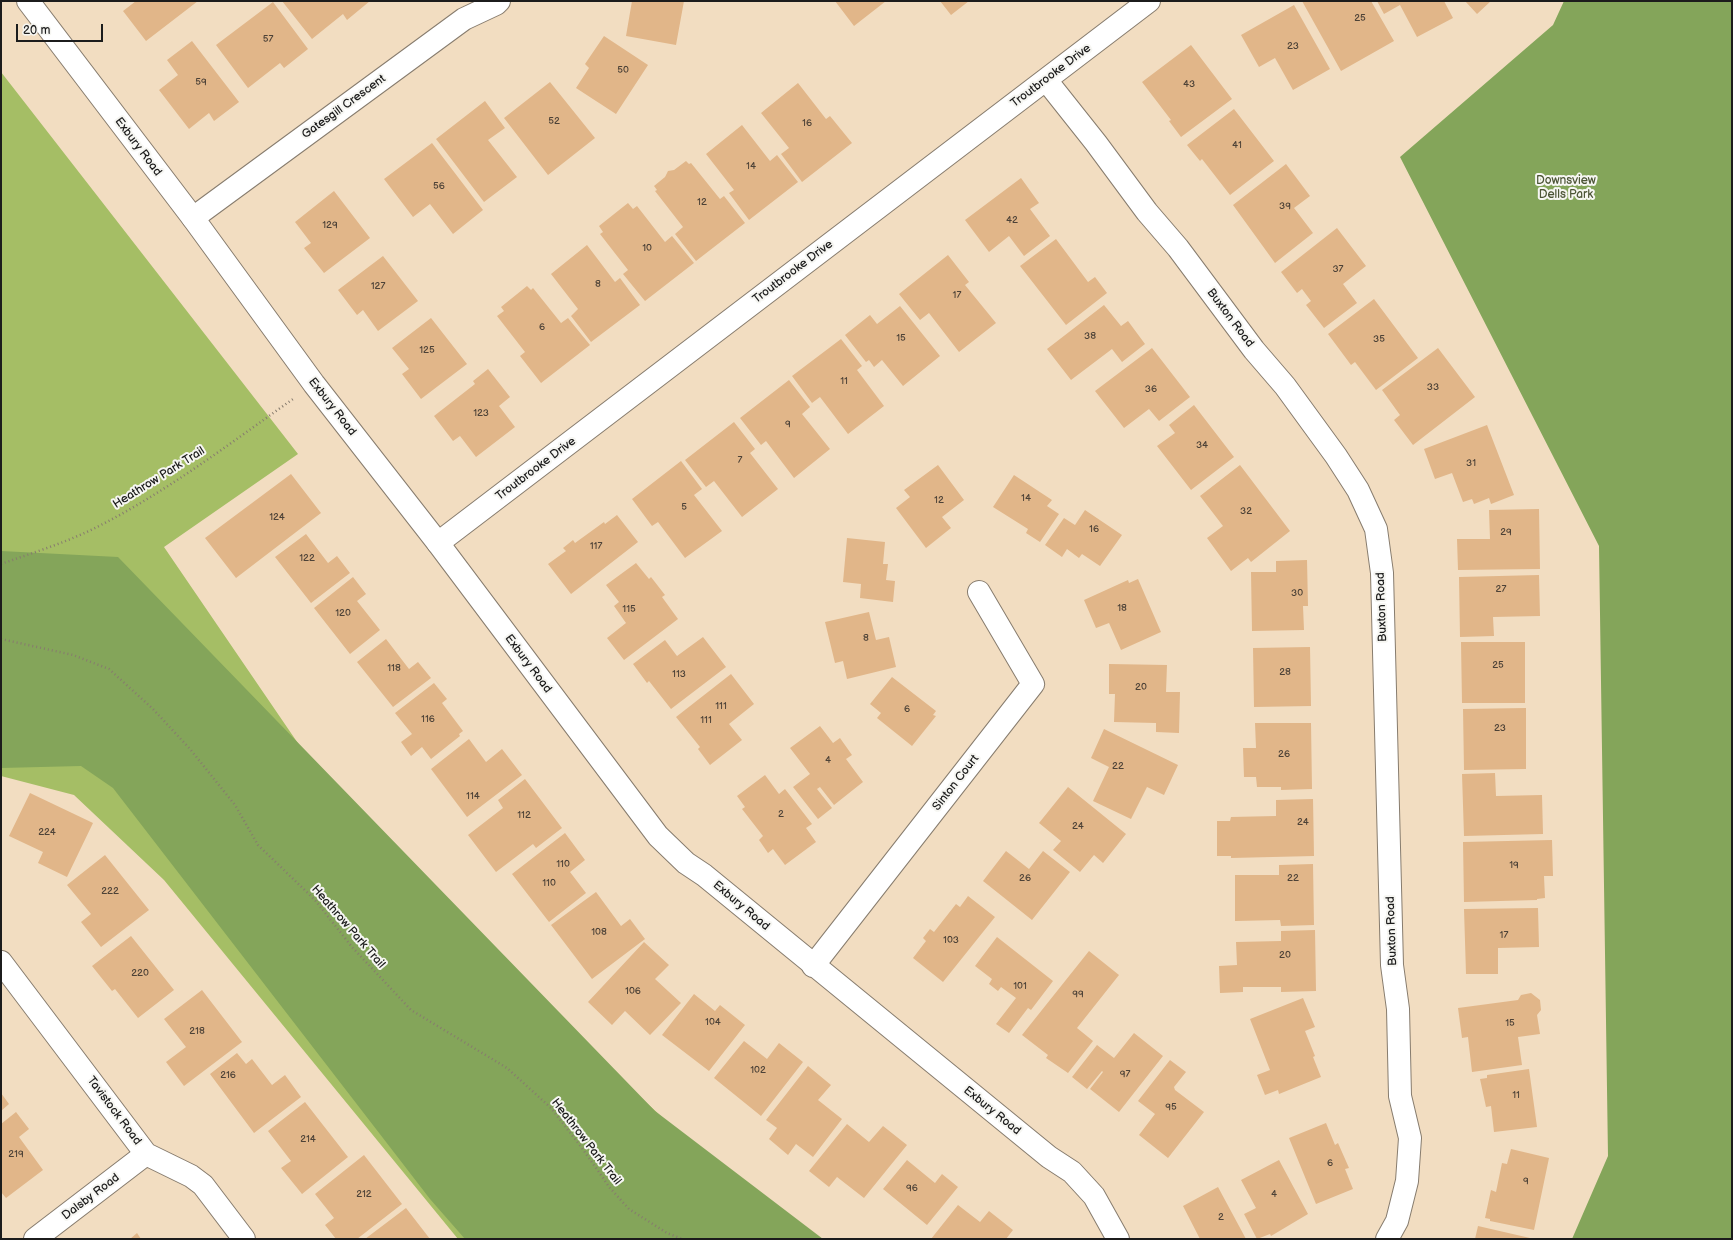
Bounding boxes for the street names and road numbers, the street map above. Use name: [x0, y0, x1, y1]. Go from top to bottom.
street label: Troutbrooke Drive: [1008, 41, 1094, 111]
street label: Gatesgill Crescent: [299, 72, 389, 142]
street label: Exbury Road: [111, 115, 165, 179]
street label: Troutbrooke Drive: [750, 237, 836, 307]
street label: Buxton Road: [1203, 286, 1257, 350]
street label: Exbury Road: [305, 375, 359, 439]
street label: Troutbrooke Drive: [493, 434, 579, 504]
street label: Heathrow Park Trail: [110, 444, 208, 512]
street label: Buxton Road: [1374, 572, 1390, 642]
street label: Exbury Road: [501, 632, 555, 696]
street label: Sinton Court: [930, 752, 982, 814]
street label: Exbury Road: [710, 878, 772, 934]
street label: Heathrow Park Trail: [308, 882, 388, 972]
street label: Buxton Road: [1384, 896, 1400, 966]
street label: Tavistock Road: [84, 1074, 144, 1148]
street label: Exbury Road: [960, 1084, 1024, 1138]
street label: Heathrow Park Trail: [548, 1096, 624, 1188]
street label: Dalsby Road: [59, 1171, 123, 1223]

